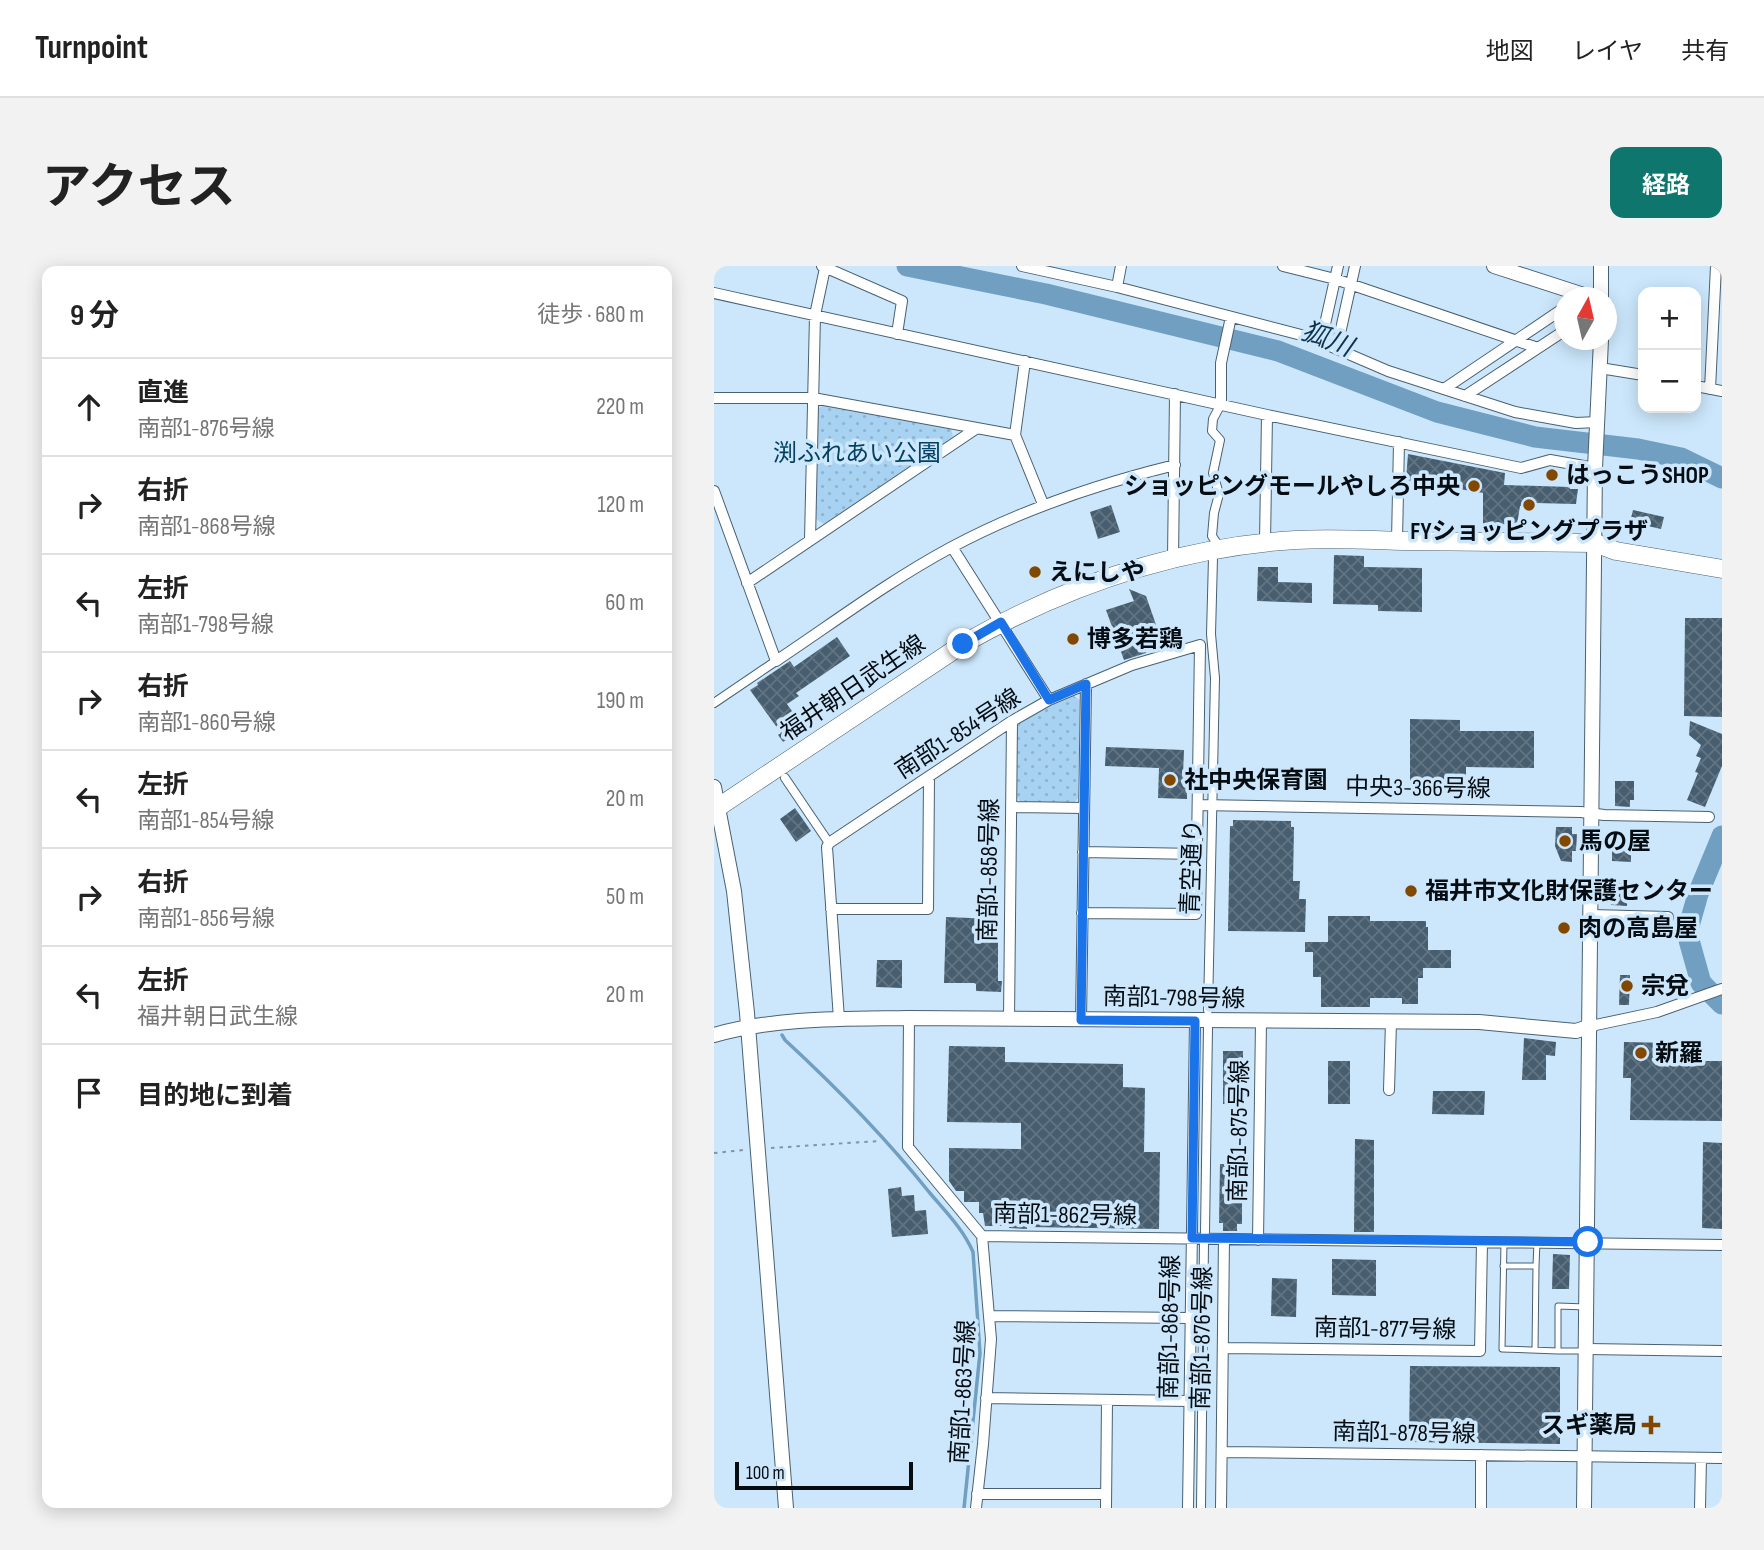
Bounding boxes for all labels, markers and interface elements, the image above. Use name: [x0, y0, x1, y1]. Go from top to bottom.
text: Turnpoint: [35, 28, 148, 68]
text: 地図: [1486, 37, 1534, 66]
text: レイヤ: [1572, 37, 1643, 66]
text: 共有: [1681, 37, 1729, 66]
button: 経路: [1610, 147, 1722, 218]
text: アクセス: [42, 159, 236, 218]
north arrow: [1554, 287, 1617, 350]
map controls: [1638, 287, 1701, 413]
button: +: [1638, 287, 1701, 350]
text: 9 分: [70, 298, 119, 334]
text: 徒歩 · 680 m: [537, 301, 644, 329]
water label: 狐川: [1297, 316, 1360, 365]
button: −: [1638, 350, 1701, 413]
text: 直進: [137, 378, 189, 409]
icon: ahead: [70, 388, 108, 426]
text: 220 m: [596, 393, 644, 421]
text: 南部1-876号線: [137, 415, 275, 443]
park label: 渕ふれあい公園: [773, 439, 941, 468]
place label: はっこうSHOP: [1566, 461, 1709, 490]
marker: はっこうSHOP: [1544, 467, 1560, 483]
place label: ショッピングモールやしろ中央: [1124, 472, 1460, 501]
text: 右折: [137, 476, 189, 507]
marker: ショッピングモールやしろ中央: [1466, 478, 1482, 494]
icon: right: [70, 486, 108, 524]
text: 120 m: [598, 491, 644, 519]
marker: FYショッピングプラザ: [1521, 497, 1537, 513]
text: 南部1-868号線: [137, 513, 276, 541]
place label: FYショッピングプラザ: [1410, 517, 1648, 546]
place label: えにしや: [1049, 558, 1145, 587]
marker: えにしや: [1027, 564, 1043, 580]
text: 左折: [137, 574, 189, 605]
icon: left: [70, 584, 108, 622]
text: 60 m: [605, 589, 644, 617]
text: 南部1-798号線: [137, 611, 274, 639]
place label: 博多若鶏: [1087, 625, 1183, 654]
route end: [947, 628, 978, 659]
street label: 福井朝日武生線: [775, 629, 931, 747]
marker: 博多若鶏: [1065, 631, 1081, 647]
text: 右折: [137, 672, 189, 703]
icon: right: [70, 682, 108, 720]
street label: 南部1-854号線: [890, 683, 1026, 785]
text: 190 m: [597, 687, 644, 715]
text: 南部1-860号線: [137, 709, 276, 737]
place label: 社中央保育園: [1184, 766, 1328, 795]
text: 左折: [137, 770, 189, 801]
marker: 社中央保育園: [1162, 772, 1178, 788]
street label: 中央3-366号線: [1345, 772, 1491, 804]
icon: left: [70, 780, 108, 818]
text: 20 m: [606, 785, 644, 813]
street label: 南部1-858号線: [973, 798, 1005, 942]
text: 南部1-854号線: [137, 807, 275, 835]
street label: 青空通り: [1176, 819, 1208, 915]
place label: 馬の屋: [1579, 827, 1651, 856]
marker: 馬の屋: [1557, 833, 1573, 849]
text: 右折: [137, 868, 189, 899]
place label: 福井市文化財保護センター: [1425, 877, 1713, 906]
icon: right: [70, 878, 108, 916]
text: 50 m: [606, 883, 644, 911]
marker: 福井市文化財保護センター: [1403, 883, 1419, 899]
text: 南部1-856号線: [137, 905, 275, 933]
place label: 肉の高島屋: [1578, 914, 1698, 943]
marker: 肉の高島屋: [1556, 920, 1572, 936]
text: 左折: [137, 966, 189, 997]
place label: 宗兌: [1641, 972, 1689, 1001]
icon: left: [70, 976, 108, 1014]
marker: 宗兌: [1619, 978, 1635, 994]
text: 20 m: [606, 981, 644, 1009]
street label: 南部1-798号線: [1102, 982, 1246, 1014]
text: 福井朝日武生線: [137, 1003, 298, 1031]
place label: 新羅: [1655, 1039, 1703, 1068]
marker: 新羅: [1633, 1045, 1649, 1061]
street label: 南部1-875号線: [1223, 1059, 1255, 1203]
icon: arrive: [70, 1074, 108, 1112]
text: 目的地に到着: [137, 1081, 293, 1112]
street label: 南部1-862号線: [993, 1199, 1137, 1231]
route start: [1572, 1226, 1603, 1257]
street label: 南部1-868号線: [1154, 1254, 1186, 1400]
street label: 南部1-876号線: [1186, 1266, 1218, 1410]
street label: 南部1-877号線: [1313, 1313, 1457, 1345]
street label: 南部1-863号線: [945, 1319, 981, 1465]
place label: スギ薬局: [1541, 1411, 1637, 1440]
street label: 南部1-878号線: [1332, 1417, 1476, 1449]
marker: スギ薬局: [1643, 1417, 1659, 1433]
scale bar: [735, 1459, 914, 1491]
text: 100 m: [746, 1462, 785, 1485]

